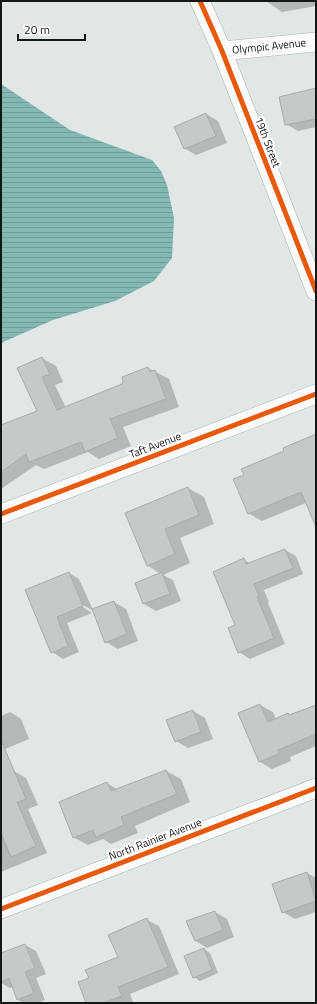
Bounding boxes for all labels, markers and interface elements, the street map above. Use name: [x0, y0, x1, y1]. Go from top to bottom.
scale bar: [18, 16, 85, 42]
text: 20 m: [24, 20, 50, 39]
street label: Olympic Avenue: [231, 34, 307, 58]
street label: 19th Street: [251, 114, 285, 170]
street label: Taft Avenue: [127, 428, 184, 462]
street label: North Rainier Avenue: [106, 814, 204, 864]

